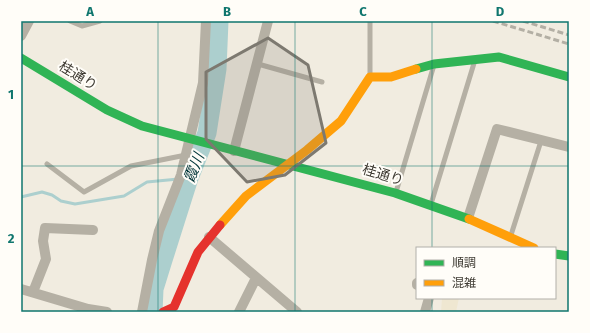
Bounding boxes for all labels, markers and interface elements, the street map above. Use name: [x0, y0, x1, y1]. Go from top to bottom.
text: A: [85, 4, 94, 19]
text: B: [223, 4, 231, 19]
text: C: [359, 4, 367, 19]
text: D: [496, 4, 505, 19]
street label: 桂通り: [56, 58, 100, 94]
text: 1: [8, 87, 14, 102]
water label: 霞川: [180, 149, 208, 185]
street label: 桂通り: [360, 161, 406, 189]
text: 2: [8, 231, 15, 246]
legend: [416, 247, 556, 299]
text: 順調: [452, 256, 476, 270]
text: 混雑: [452, 276, 476, 290]

